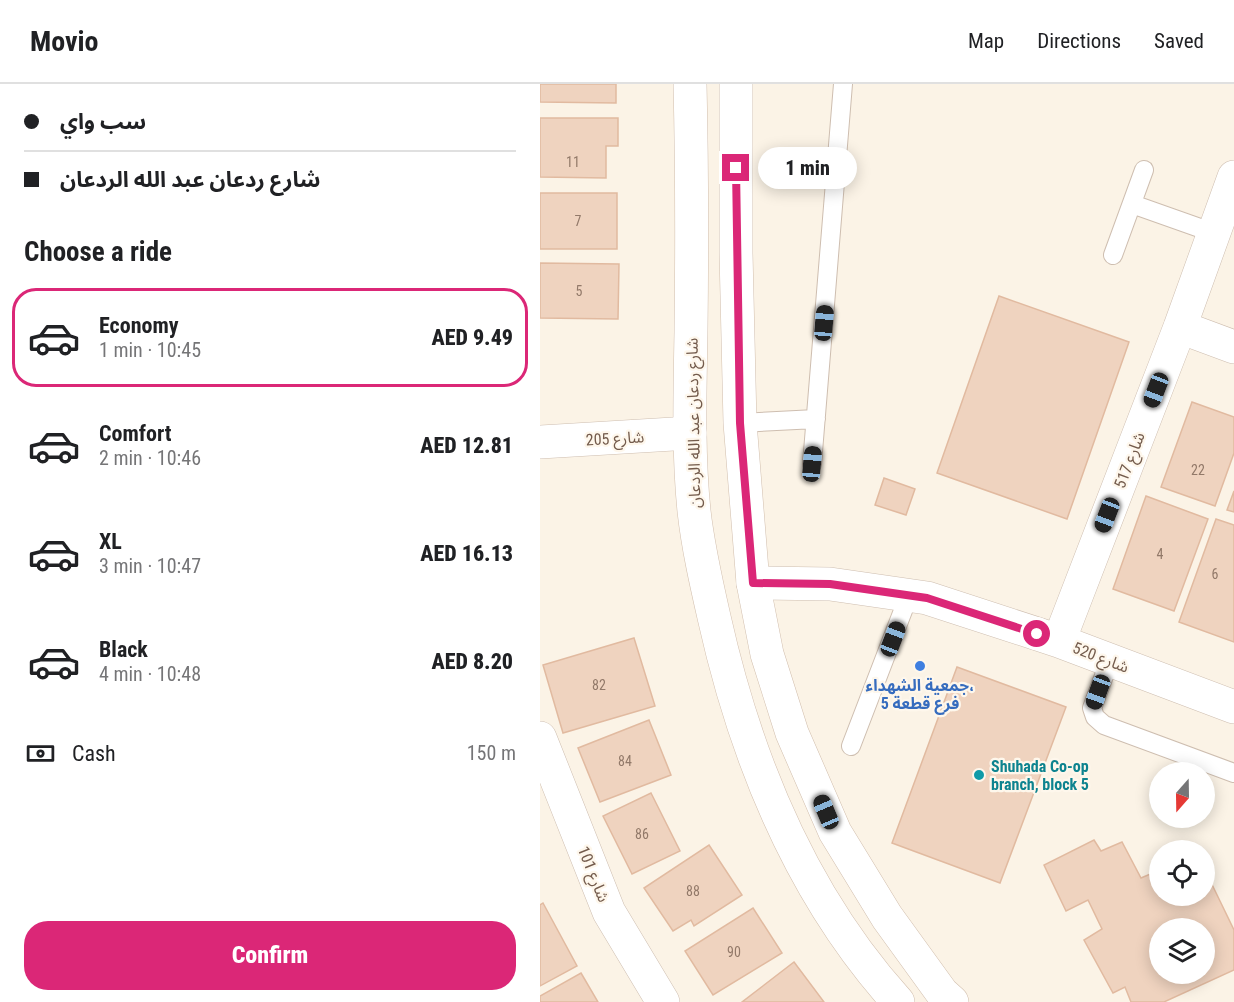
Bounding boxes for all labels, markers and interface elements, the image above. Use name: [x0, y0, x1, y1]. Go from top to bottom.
text: Movio: [30, 25, 99, 58]
text: Map: [968, 29, 1004, 53]
text: Directions: [1037, 29, 1121, 53]
text: Saved: [1154, 29, 1204, 53]
text: سب واي: [60, 109, 146, 134]
callout: 1 min: [757, 147, 856, 189]
house number: 11: [566, 154, 580, 170]
route end: [722, 154, 749, 181]
text: 1 min: [785, 156, 830, 180]
text: شارع ردعان عبد الله الردعان: [60, 167, 320, 192]
house number: 7: [575, 213, 582, 229]
text: Choose a ride: [24, 236, 172, 268]
house number: 5: [576, 283, 583, 299]
car: [813, 304, 835, 342]
icon: car: [27, 311, 81, 365]
text: Economy: [99, 313, 179, 338]
text: AED 9.49: [431, 325, 513, 350]
text: 1 min · 10:45: [99, 338, 201, 362]
street label: شارع ردعان عبد الله الردعان: [683, 338, 707, 508]
car: [1141, 370, 1171, 410]
icon: car: [27, 419, 81, 473]
text: Comfort: [99, 421, 172, 446]
street label: شارع 205: [585, 427, 645, 453]
street label: شارع 517: [1110, 429, 1152, 492]
text: AED 12.81: [420, 433, 513, 458]
car: [801, 445, 823, 483]
text: 2 min · 10:46: [99, 446, 201, 470]
house number: 22: [1191, 462, 1205, 478]
car: [1092, 495, 1122, 535]
icon: car: [27, 527, 81, 581]
text: XL: [99, 529, 122, 554]
text: AED 16.13: [420, 541, 513, 566]
house number: 4: [1157, 546, 1164, 562]
text: 3 min · 10:47: [99, 554, 201, 578]
house number: 6: [1212, 566, 1219, 582]
car: [878, 619, 908, 659]
route start: [1023, 620, 1050, 647]
icon: car: [27, 635, 81, 689]
text: Black: [99, 637, 148, 662]
street label: شارع 520: [1069, 638, 1132, 680]
text: AED 8.20: [431, 649, 513, 674]
marker: جمعية الشهداء، فرع قطعة 5: [913, 659, 927, 673]
text: 4 min · 10:48: [99, 662, 201, 686]
car: [1083, 672, 1113, 712]
place label: جمعية الشهداء، فرع قطعة 5: [866, 676, 974, 715]
house number: 82: [592, 677, 606, 693]
icon: cash: [24, 737, 57, 770]
text: Cash: [72, 741, 116, 766]
text: 150 m: [467, 741, 516, 765]
house number: 84: [618, 753, 632, 769]
place label: Shuhada Co-op branch, block 5: [991, 757, 1089, 794]
north arrow: [1149, 762, 1215, 828]
map controls: [1149, 762, 1215, 984]
marker: Shuhada Co-op branch, block 5: [972, 768, 986, 782]
car: [811, 792, 841, 832]
house number: 86: [635, 826, 649, 842]
button: locate: [1149, 840, 1215, 906]
street label: شارع 101: [571, 843, 613, 906]
house number: 88: [686, 883, 700, 899]
button: layers: [1149, 918, 1215, 984]
button: Confirm: [24, 921, 516, 990]
house number: 90: [727, 944, 741, 960]

